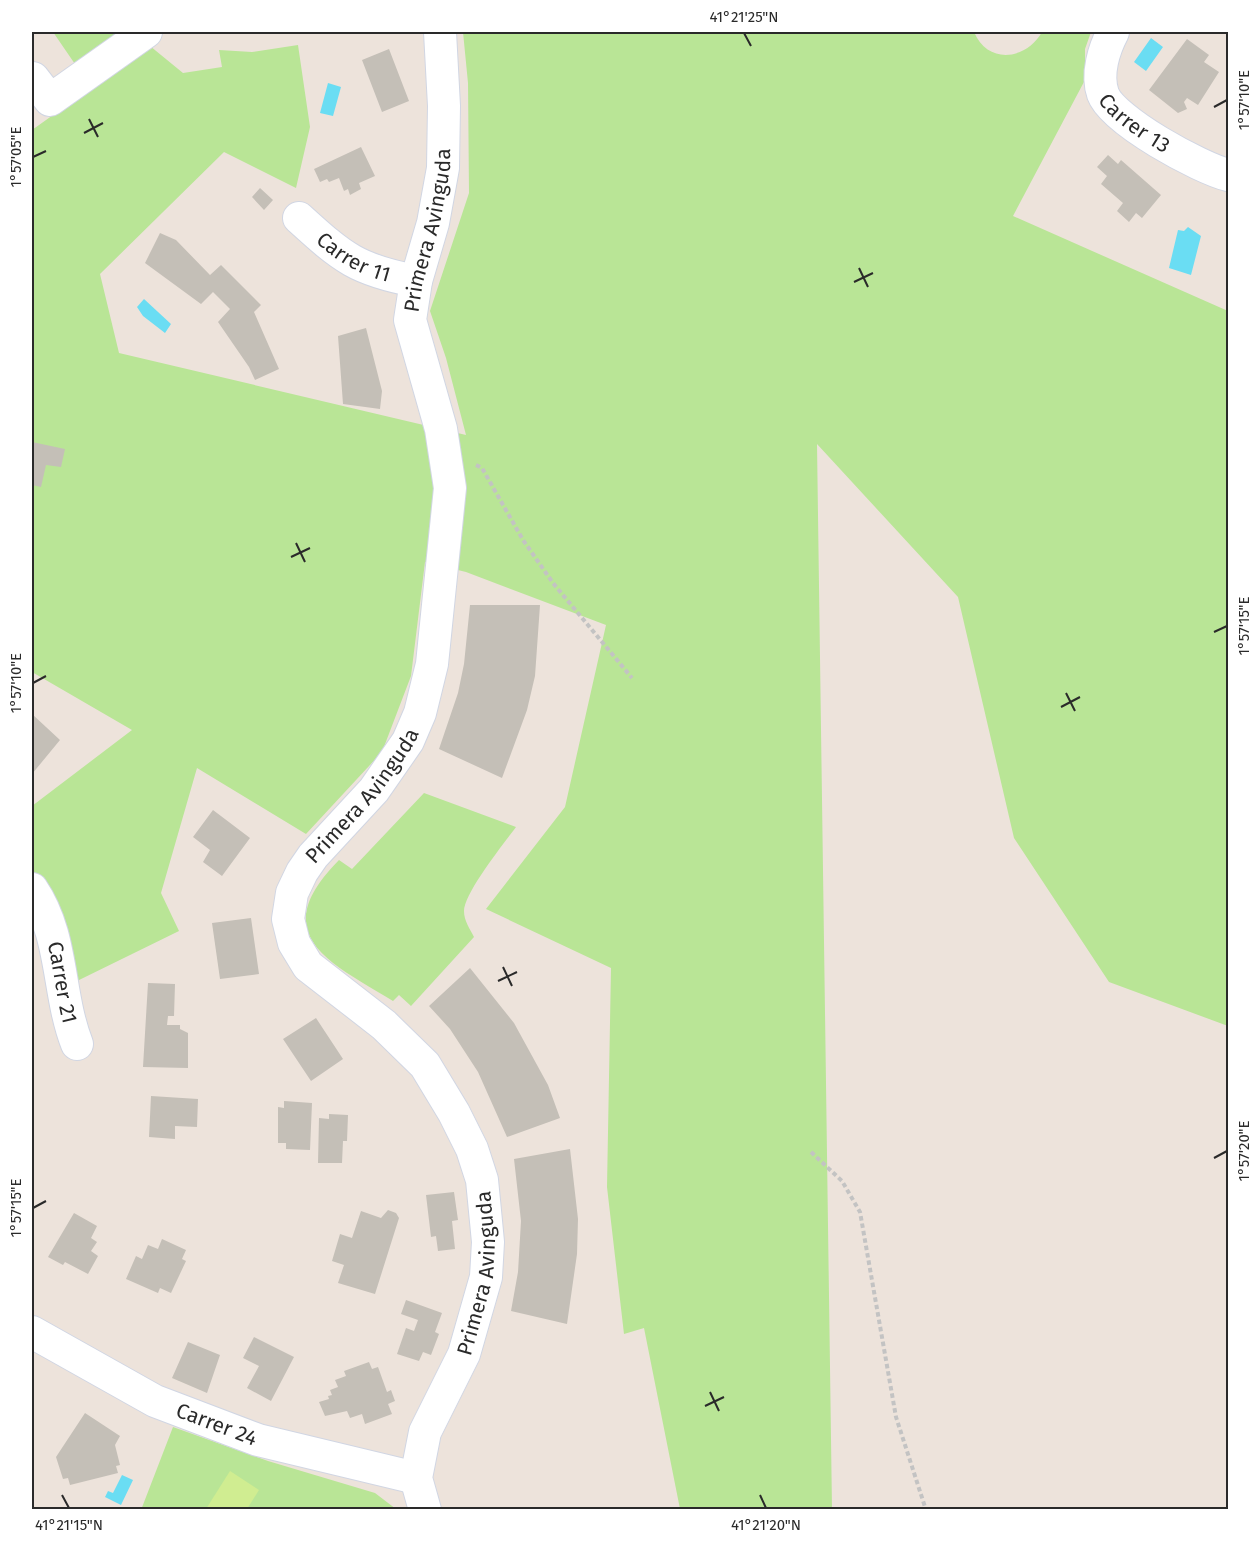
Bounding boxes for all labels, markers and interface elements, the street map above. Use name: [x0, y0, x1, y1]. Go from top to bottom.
text: 41°21'25"N: [709, 8, 779, 26]
text: 1°57'10"E: [1235, 70, 1253, 130]
street label: Carrer 13: [1093, 88, 1175, 159]
text: 1°57'05"E: [7, 127, 25, 187]
street label: Primera Avinguda: [398, 148, 456, 314]
street label: Carrer 11: [311, 226, 393, 288]
text: 1°57'15"E: [1235, 596, 1253, 656]
text: 1°57'10"E: [7, 653, 25, 713]
street label: Primera Avinguda: [300, 725, 425, 869]
street label: Carrer 21: [42, 939, 83, 1026]
text: 1°57'20"E: [1235, 1120, 1253, 1182]
text: 1°57'15"E: [7, 1178, 25, 1238]
street label: Primera Avinguda: [451, 1190, 501, 1358]
street label: Carrer 24: [172, 1397, 261, 1452]
text: 41°21'15"N: [35, 1516, 103, 1534]
text: 41°21'20"N: [731, 1516, 801, 1534]

